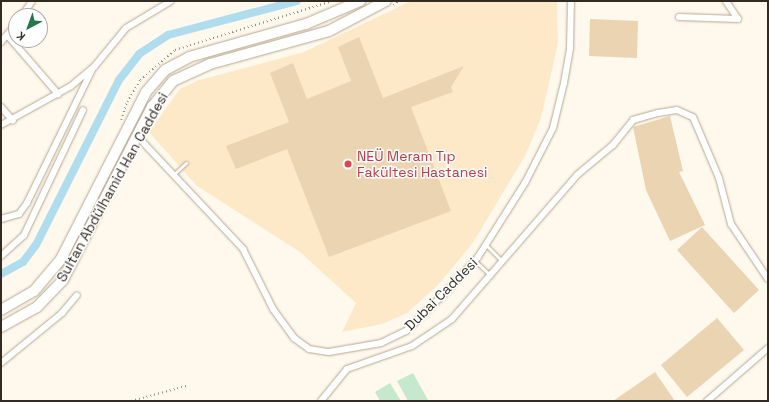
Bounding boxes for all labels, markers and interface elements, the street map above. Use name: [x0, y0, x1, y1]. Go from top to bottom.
north arrow: [8, 8, 48, 48]
text: K: [14, 29, 28, 44]
street label: Sultan Abdülhamid Han Caddesi: [53, 89, 171, 285]
place label: NEÜ Meram Tıp Fakültesi Hastanesi: [357, 148, 487, 180]
marker: NEÜ Meram Tıp Fakültesi Hastanesi: [342, 158, 354, 170]
street label: Dubai Caddesi: [401, 254, 481, 334]

